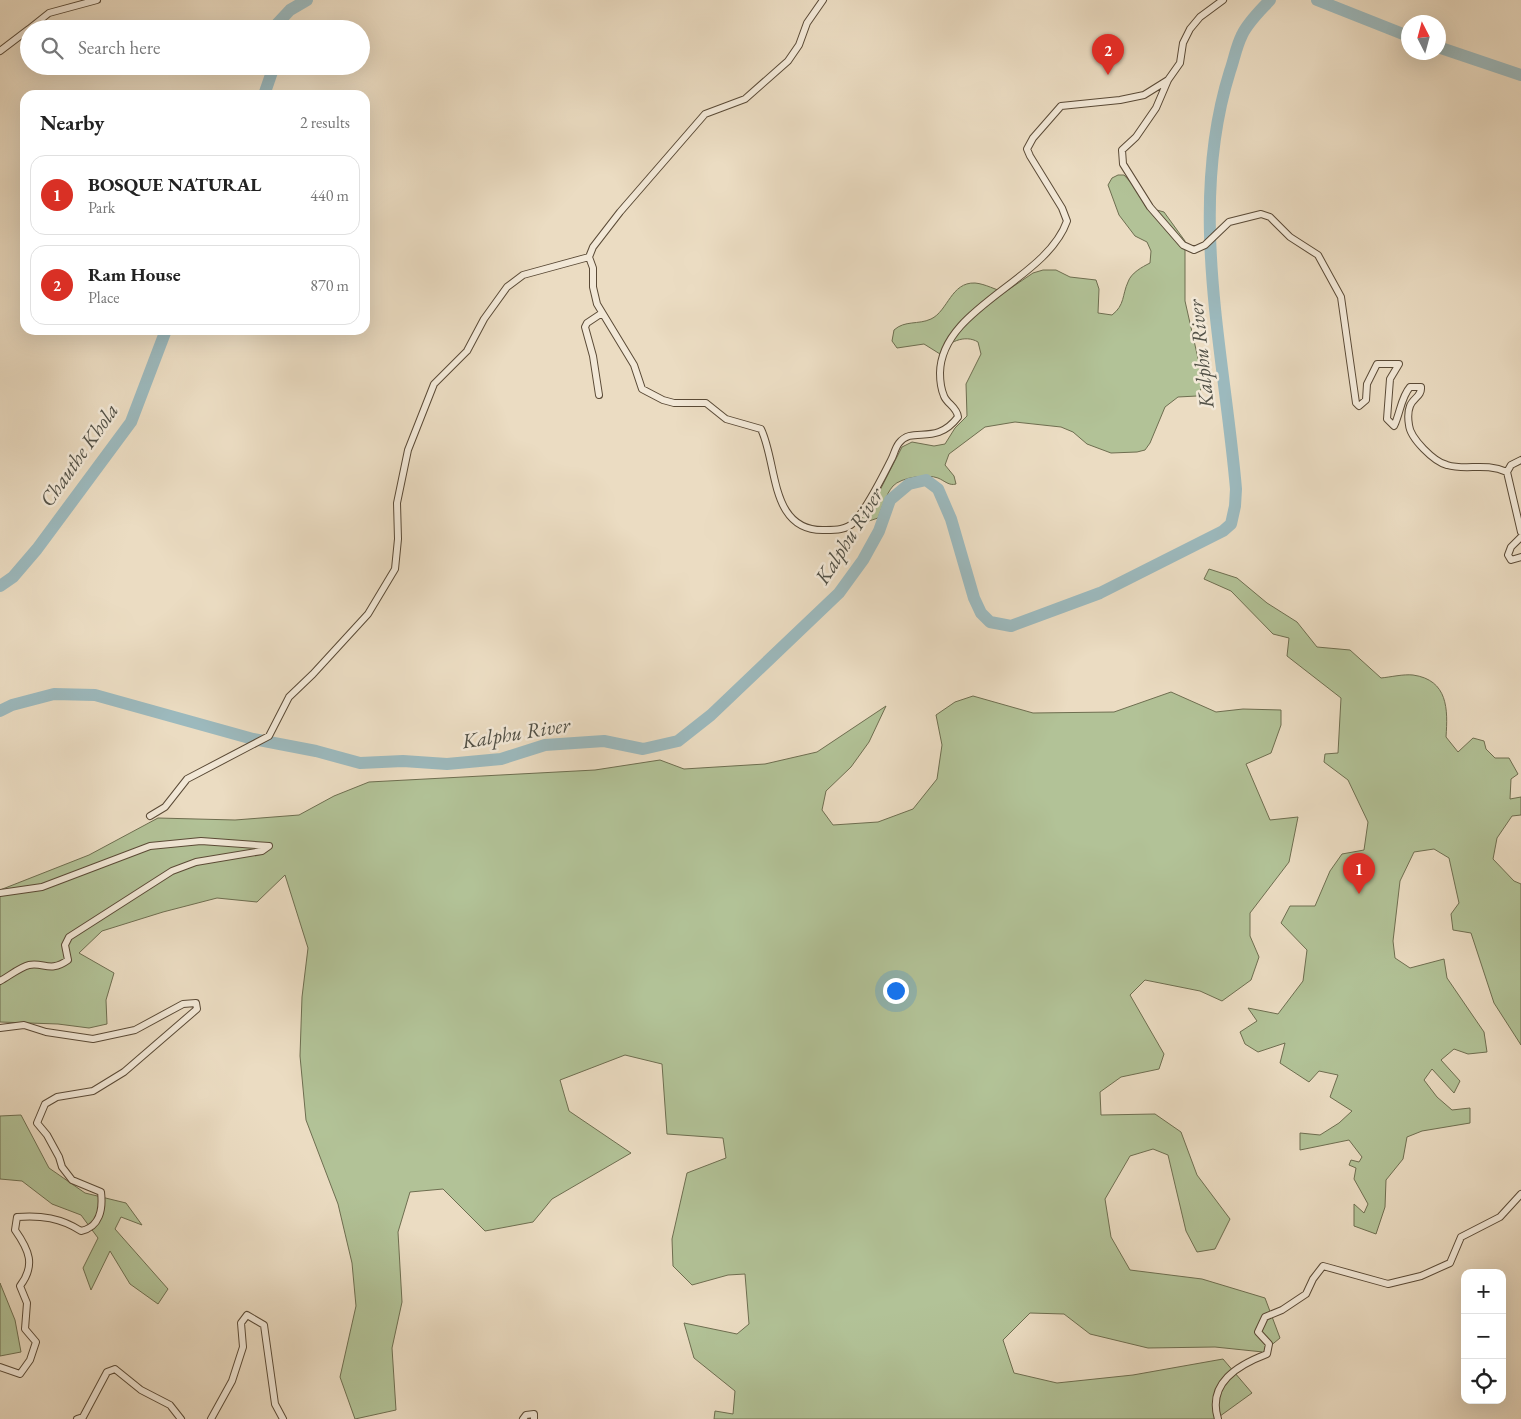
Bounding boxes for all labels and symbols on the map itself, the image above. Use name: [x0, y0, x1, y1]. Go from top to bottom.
north arrow: [1401, 15, 1446, 60]
pin: 2: [1092, 34, 1124, 75]
water label: Kalphu River: [1181, 297, 1220, 411]
water label: Chauthe Khola: [33, 398, 124, 512]
water label: Kalphu River: [808, 482, 889, 590]
water label: Kalphu River: [459, 710, 573, 755]
pin: 1: [1343, 853, 1375, 894]
your location: [883, 978, 909, 1004]

